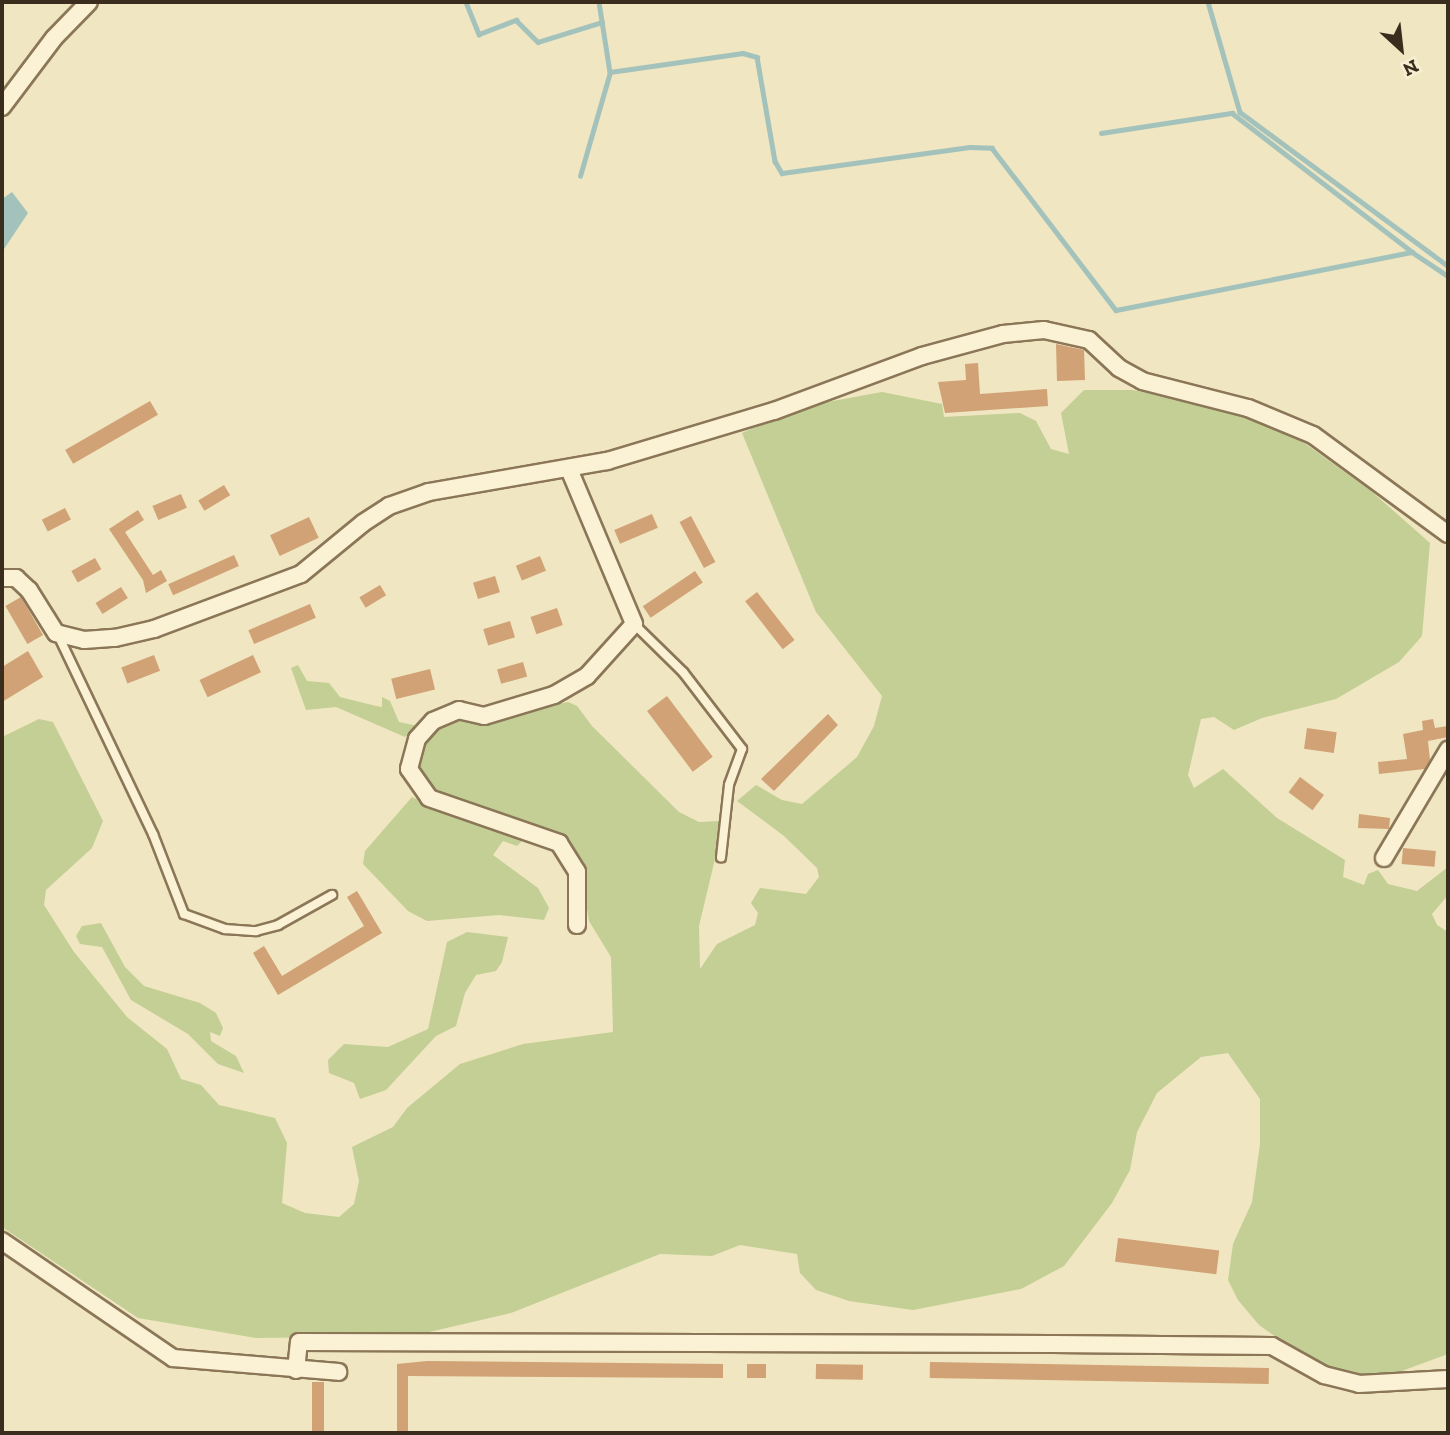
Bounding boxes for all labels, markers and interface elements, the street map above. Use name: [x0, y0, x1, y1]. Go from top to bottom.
north arrow: [1366, 14, 1436, 84]
text: N: [1399, 55, 1422, 82]

